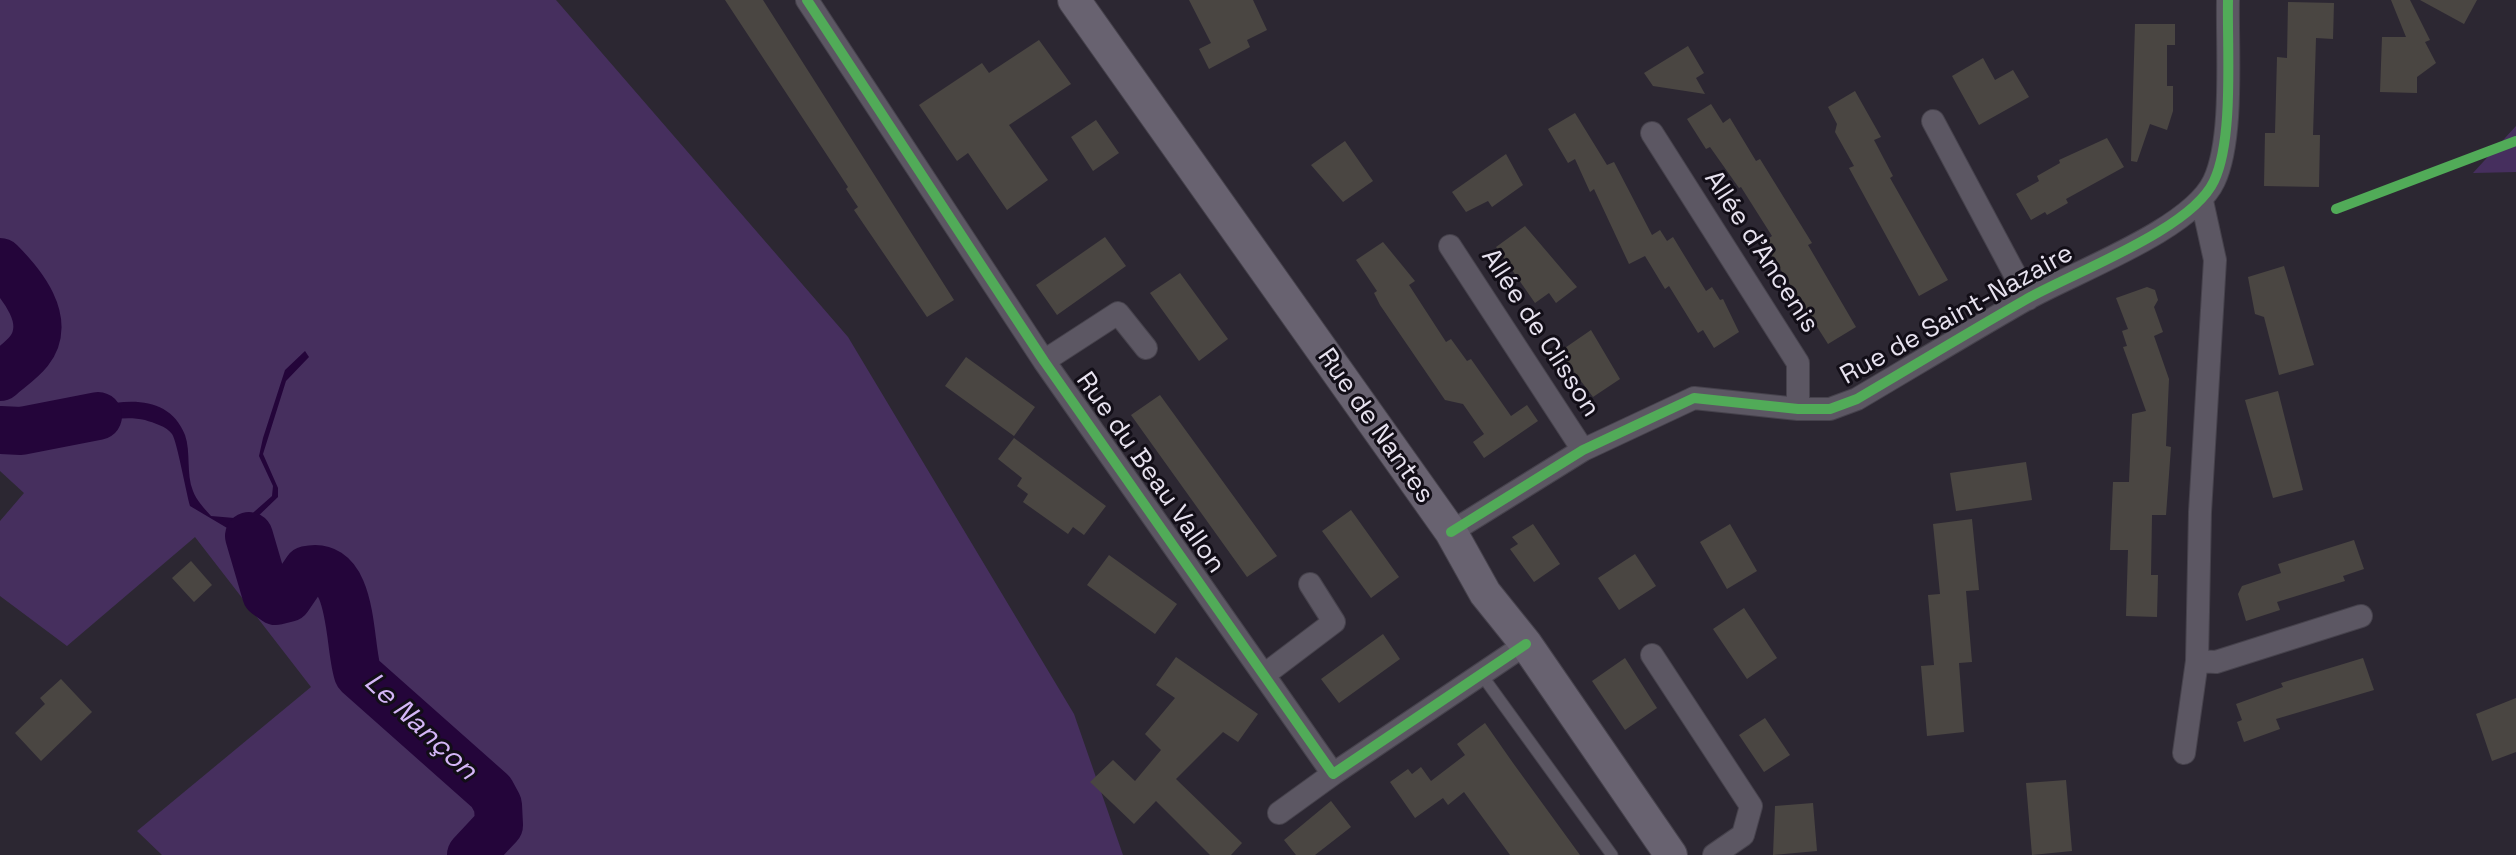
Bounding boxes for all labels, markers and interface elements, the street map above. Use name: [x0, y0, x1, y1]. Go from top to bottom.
street label: Allée d'Ancenis: [1697, 165, 1825, 339]
street label: Rue de Saint-Nazaire: [1835, 238, 2079, 392]
street label: Allée de Clisson: [1474, 243, 1606, 423]
street label: Rue de Nantes: [1310, 343, 1440, 509]
street label: Rue du Beau Vallon: [1069, 366, 1231, 580]
water label: Le Nançon: [357, 666, 483, 788]

